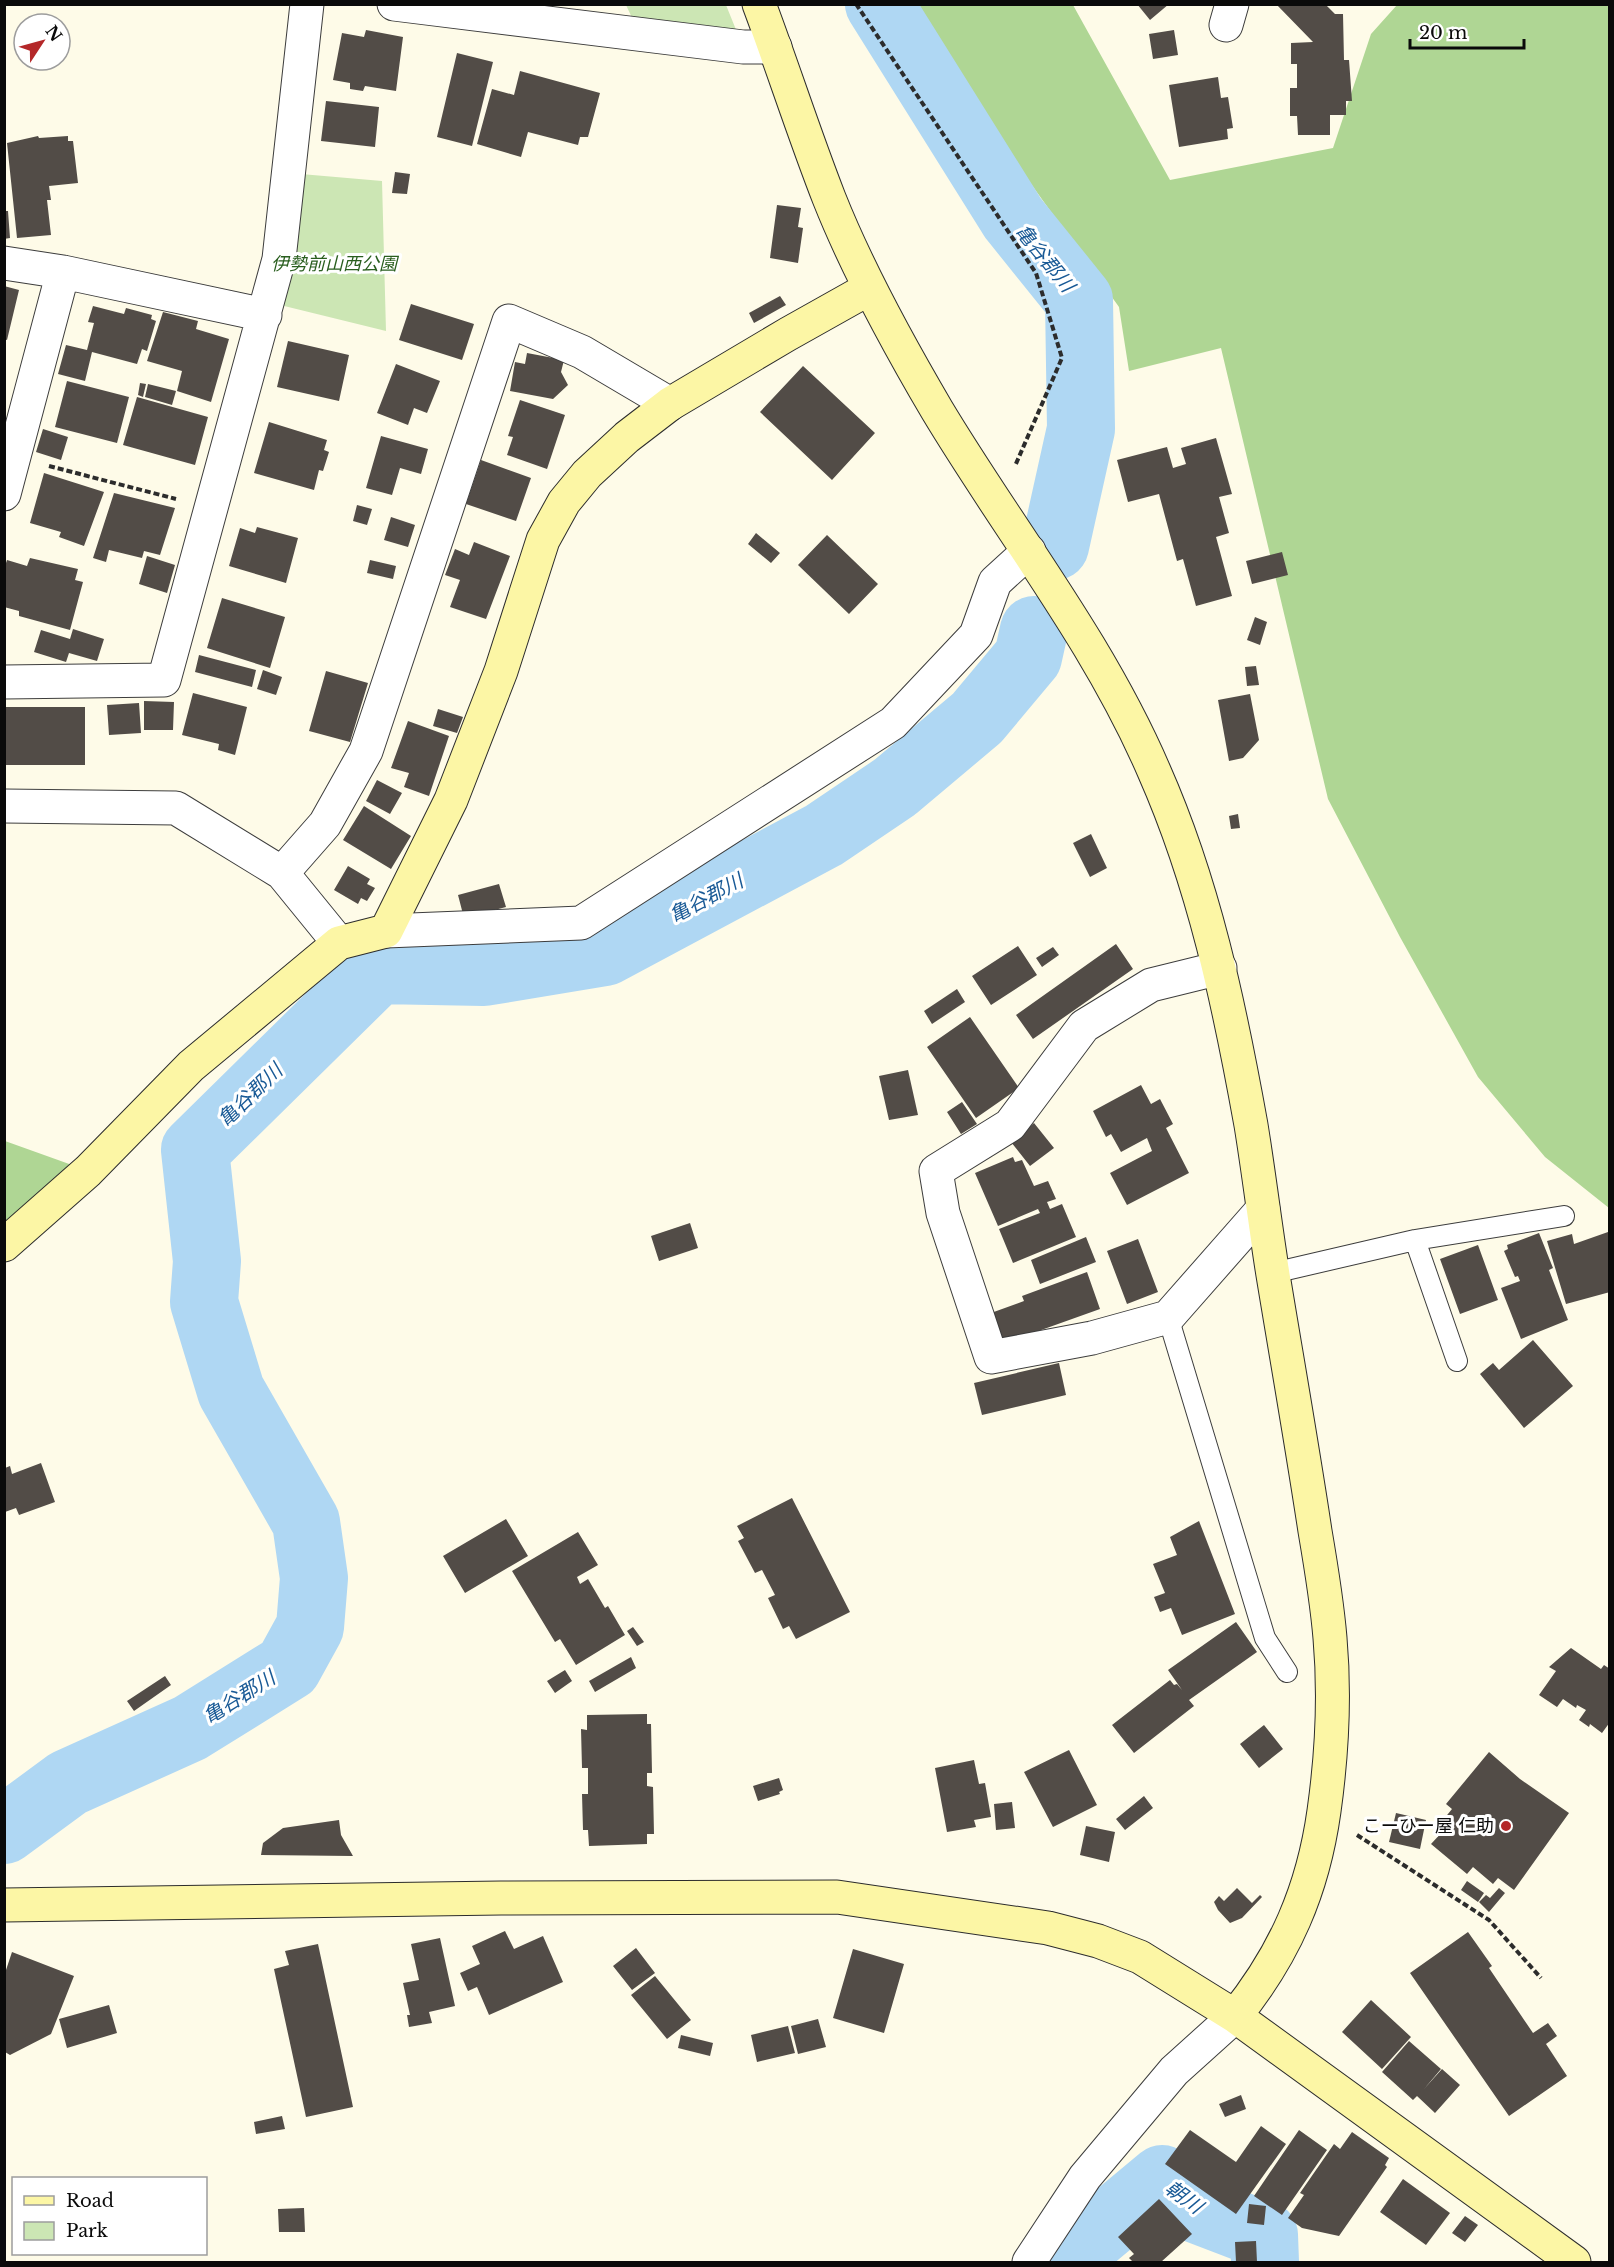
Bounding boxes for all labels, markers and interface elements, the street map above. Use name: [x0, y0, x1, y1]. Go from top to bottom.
north arrow: [12, 12, 72, 72]
scale bar: [1410, 12, 1524, 50]
text: N: [42, 21, 67, 45]
text: 20 m: [1419, 22, 1467, 44]
water label: 亀谷郡川: [1011, 219, 1081, 298]
park label: 伊勢前山西公園: [271, 253, 400, 275]
water label: 亀谷郡川: [665, 868, 749, 927]
water label: 亀谷郡川: [213, 1057, 289, 1131]
water label: 亀谷郡川: [199, 1665, 281, 1728]
place label: こーひー屋 仁助: [1363, 1815, 1494, 1837]
marker: こーひー屋 仁助: [1499, 1819, 1513, 1833]
water label: 朝川: [1161, 2176, 1209, 2220]
legend: [12, 2177, 207, 2255]
text: Road: [66, 2190, 114, 2212]
text: Park: [66, 2220, 108, 2242]

